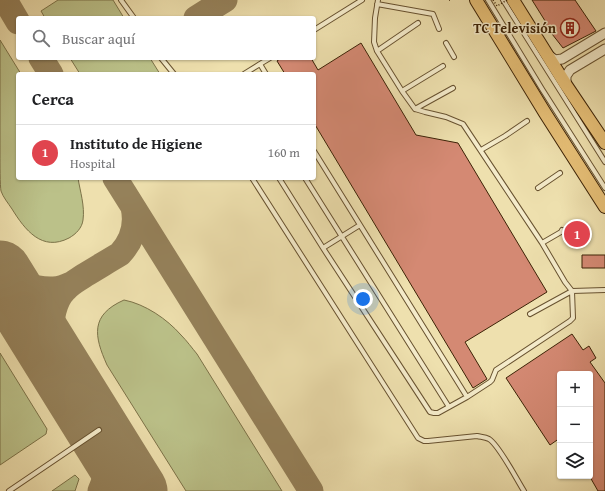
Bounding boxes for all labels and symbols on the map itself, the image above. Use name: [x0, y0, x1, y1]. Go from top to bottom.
building icon: TC Televisión: [559, 17, 581, 39]
place label: TC Televisión: [473, 18, 557, 38]
pin: 1: [564, 219, 590, 249]
your location: [353, 289, 373, 309]

